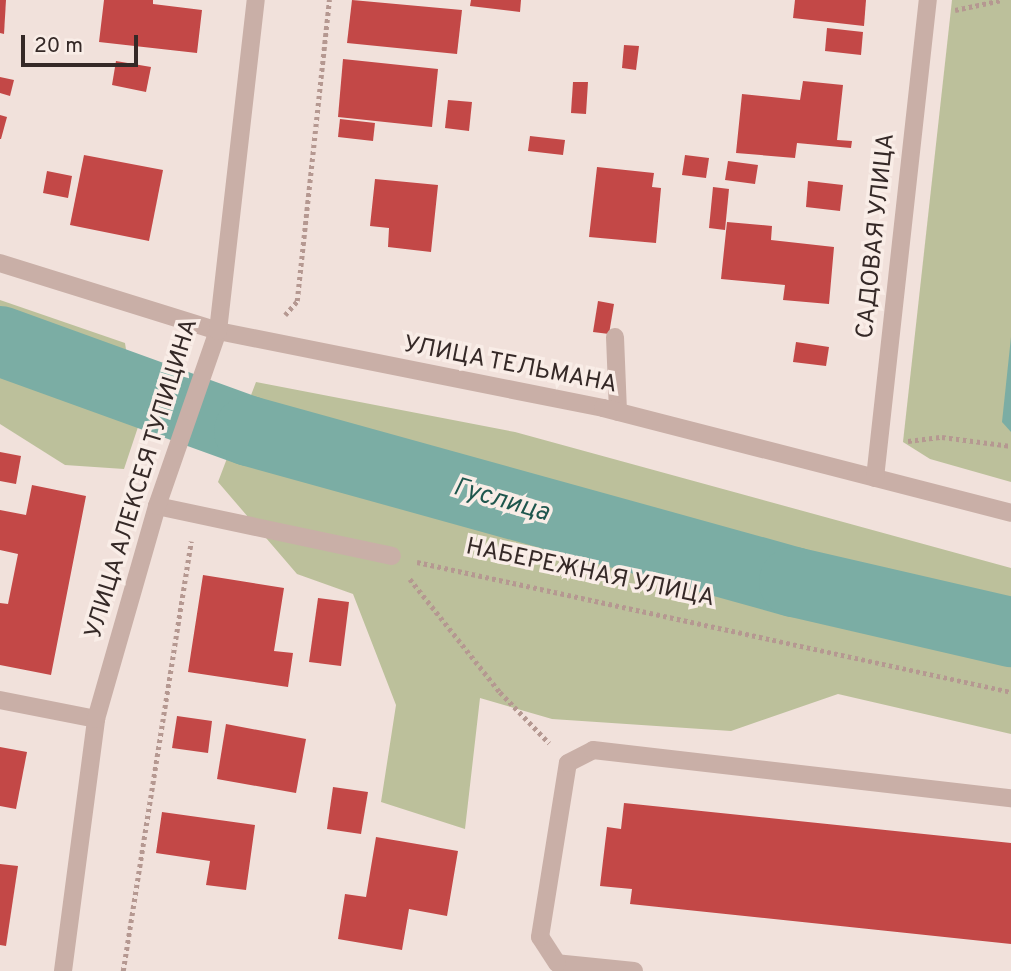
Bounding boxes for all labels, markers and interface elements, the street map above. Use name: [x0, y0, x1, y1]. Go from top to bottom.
scale bar: [24, 21, 142, 65]
text: 20 m: [34, 33, 83, 60]
street label: САДОВАЯ УЛИЦА: [852, 132, 902, 340]
street label: УЛИЦА АЛЕКСЕЯ ТУПИЦИНА: [80, 314, 206, 644]
street label: УЛИЦА ТЕЛЬМАНА: [400, 331, 620, 401]
water label: Гуслица: [449, 472, 553, 530]
street label: НАБЕРЕЖНАЯ УЛИЦА: [463, 534, 717, 614]

